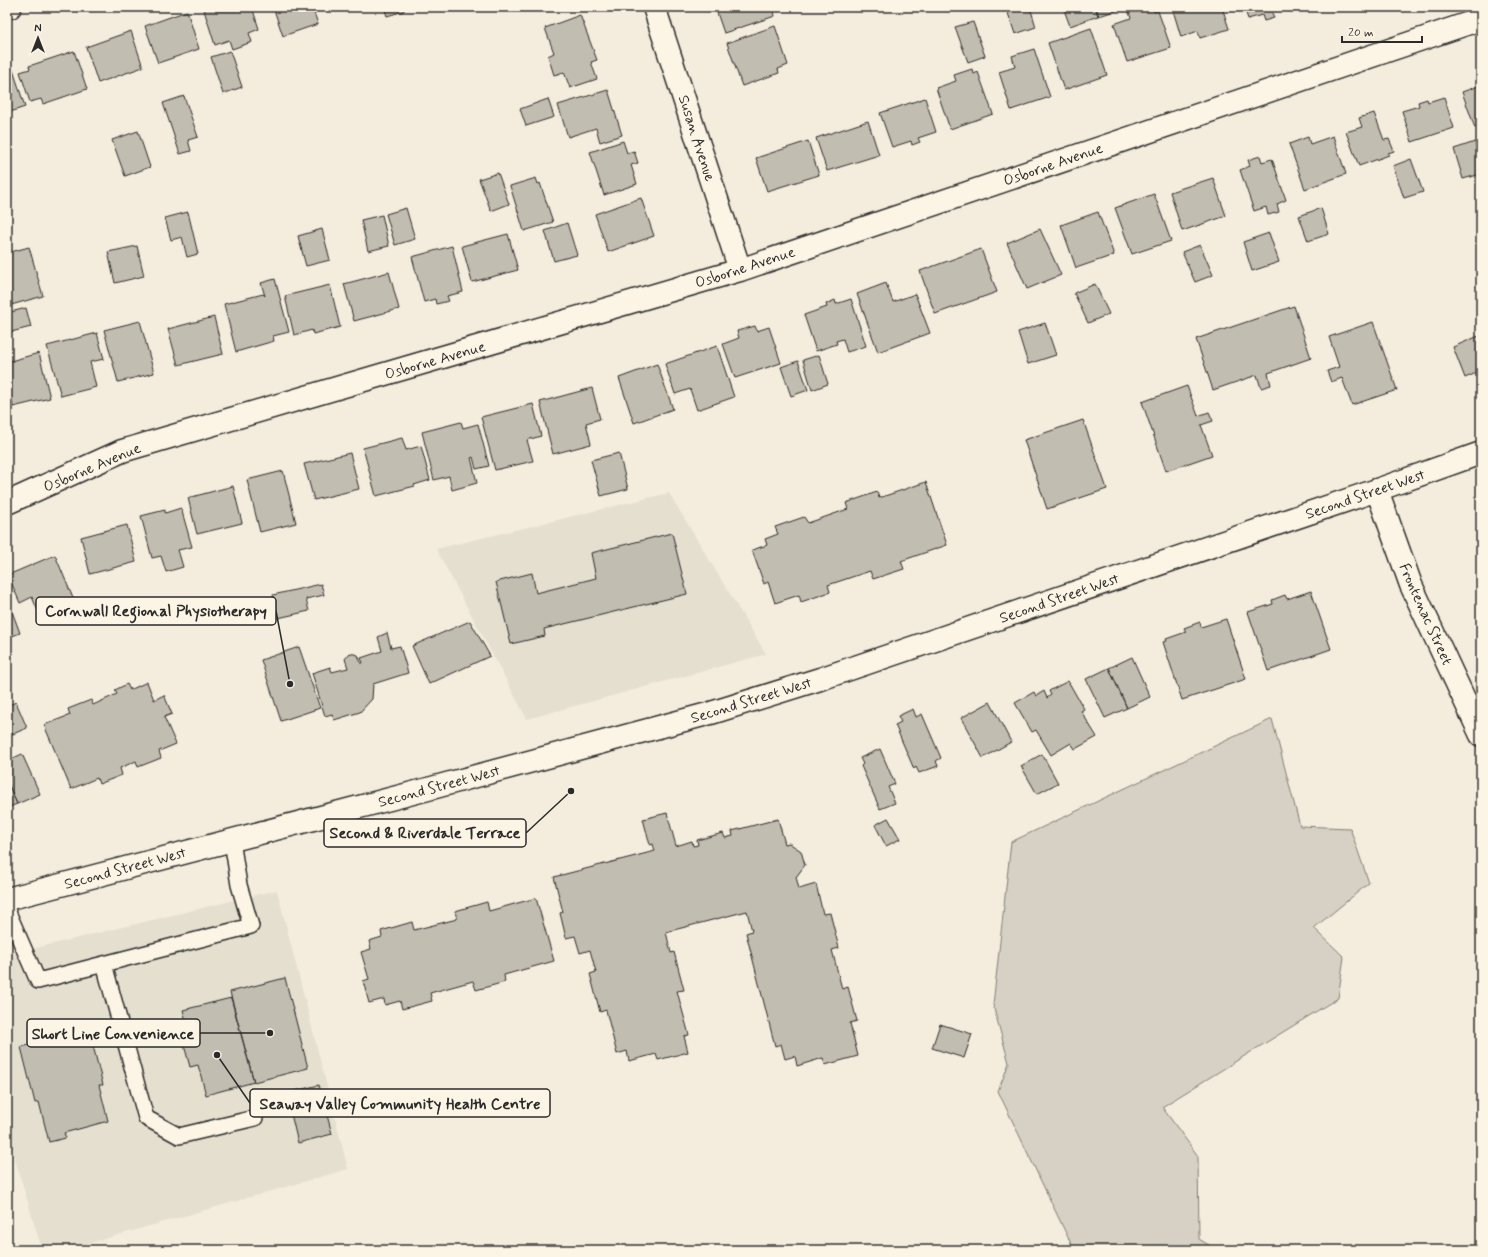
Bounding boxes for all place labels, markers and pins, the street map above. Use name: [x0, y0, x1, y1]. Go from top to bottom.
callout: Cornwall Regional Physiotherapy: [36, 597, 276, 625]
callout: Second & Riverdale Terrace: [324, 819, 526, 847]
callout: Short Line Convenience: [27, 1019, 200, 1047]
callout: Seaway Valley Community Health Centre: [250, 1089, 550, 1117]

